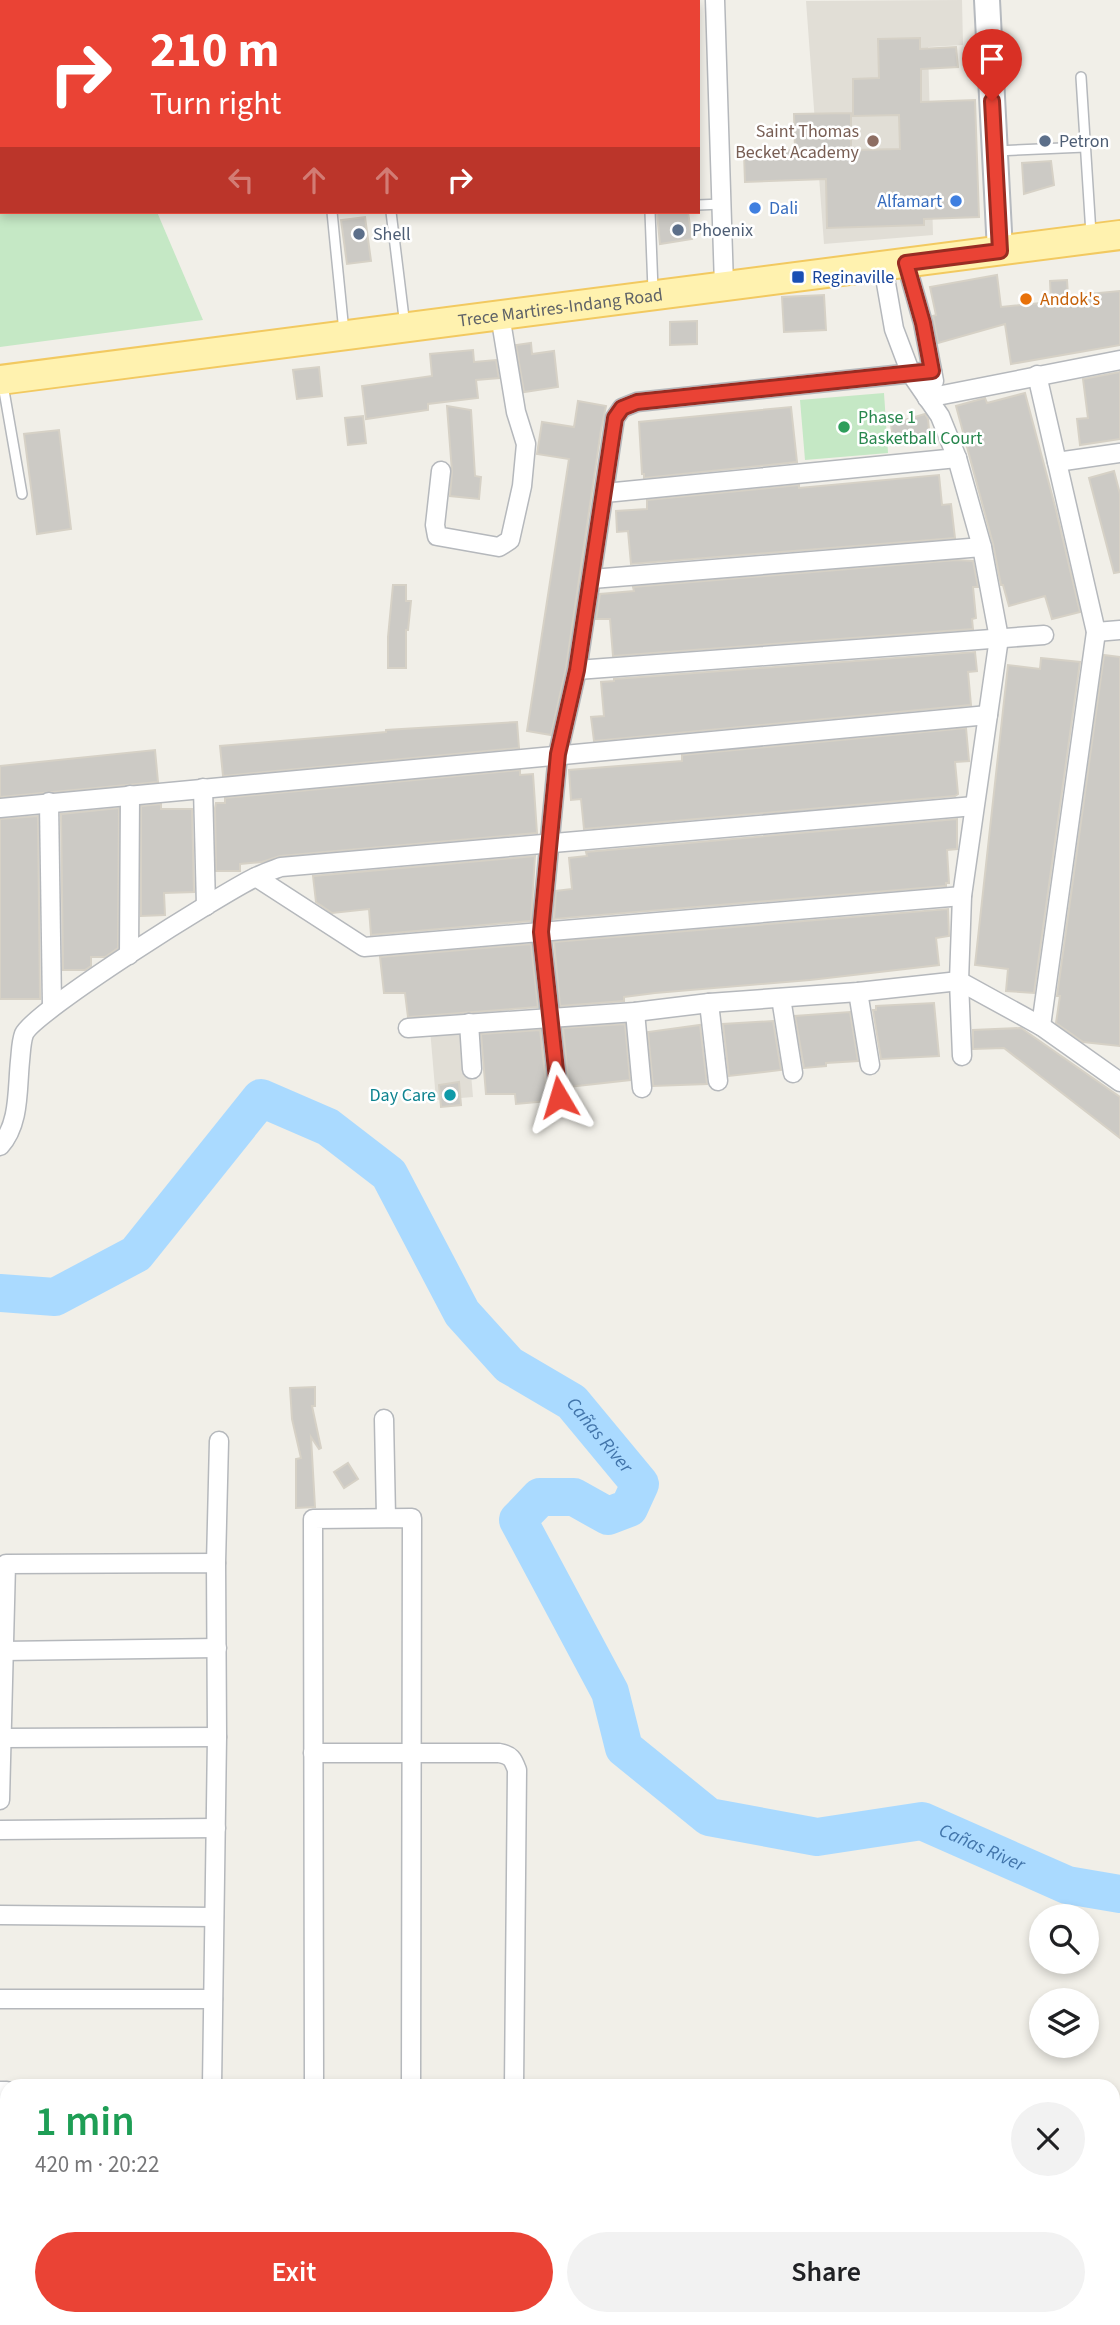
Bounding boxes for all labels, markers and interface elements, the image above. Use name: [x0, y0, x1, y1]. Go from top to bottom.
text: 210 m: [150, 16, 279, 86]
icon: right: [35, 28, 126, 119]
pin: [962, 29, 1022, 101]
icon: arrive: [973, 40, 1011, 78]
text: Turn right: [150, 81, 281, 127]
place label: Saint Thomas Becket Academy: [735, 119, 860, 165]
place label: Petron: [1059, 129, 1109, 154]
marker: Saint Thomas Becket Academy: [865, 133, 881, 149]
marker: Petron: [1037, 133, 1053, 149]
icon: left: [222, 161, 260, 199]
icon: ahead: [295, 161, 333, 199]
icon: ahead: [368, 161, 406, 199]
icon: right: [441, 161, 479, 199]
place label: Alfamart: [877, 189, 942, 214]
marker: Alfamart: [948, 193, 964, 209]
place label: Dali: [769, 196, 798, 221]
marker: Dali: [747, 200, 763, 216]
place label: Phoenix: [692, 218, 753, 243]
place label: Shell: [373, 222, 411, 247]
marker: Phoenix: [670, 222, 686, 238]
marker: Shell: [351, 226, 367, 242]
place label: Reginaville: [812, 265, 894, 290]
marker: Reginaville: [790, 269, 806, 285]
street label: Trece Martires-Indang Road: [456, 282, 664, 333]
place label: Andok's: [1040, 287, 1100, 312]
marker: Andok's: [1018, 291, 1034, 307]
place label: Phase 1 Basketball Court: [858, 405, 982, 451]
marker: Phase 1 Basketball Court: [836, 419, 852, 435]
position arrow: [522, 1060, 596, 1134]
place label: Day Care: [370, 1083, 436, 1108]
marker: Day Care: [442, 1087, 458, 1103]
water label: Cañas River: [560, 1391, 640, 1480]
water label: Cañas River: [935, 1817, 1031, 1879]
map controls: [1029, 1904, 1099, 2058]
button: search: [1029, 1904, 1099, 1974]
button: layers: [1029, 1988, 1099, 2058]
text: 1 min: [35, 2092, 135, 2152]
button: close: [1011, 2102, 1085, 2176]
text: 420 m · 20:22: [35, 2148, 159, 2181]
button: Exit: [35, 2232, 553, 2312]
button: Share: [567, 2232, 1085, 2312]

